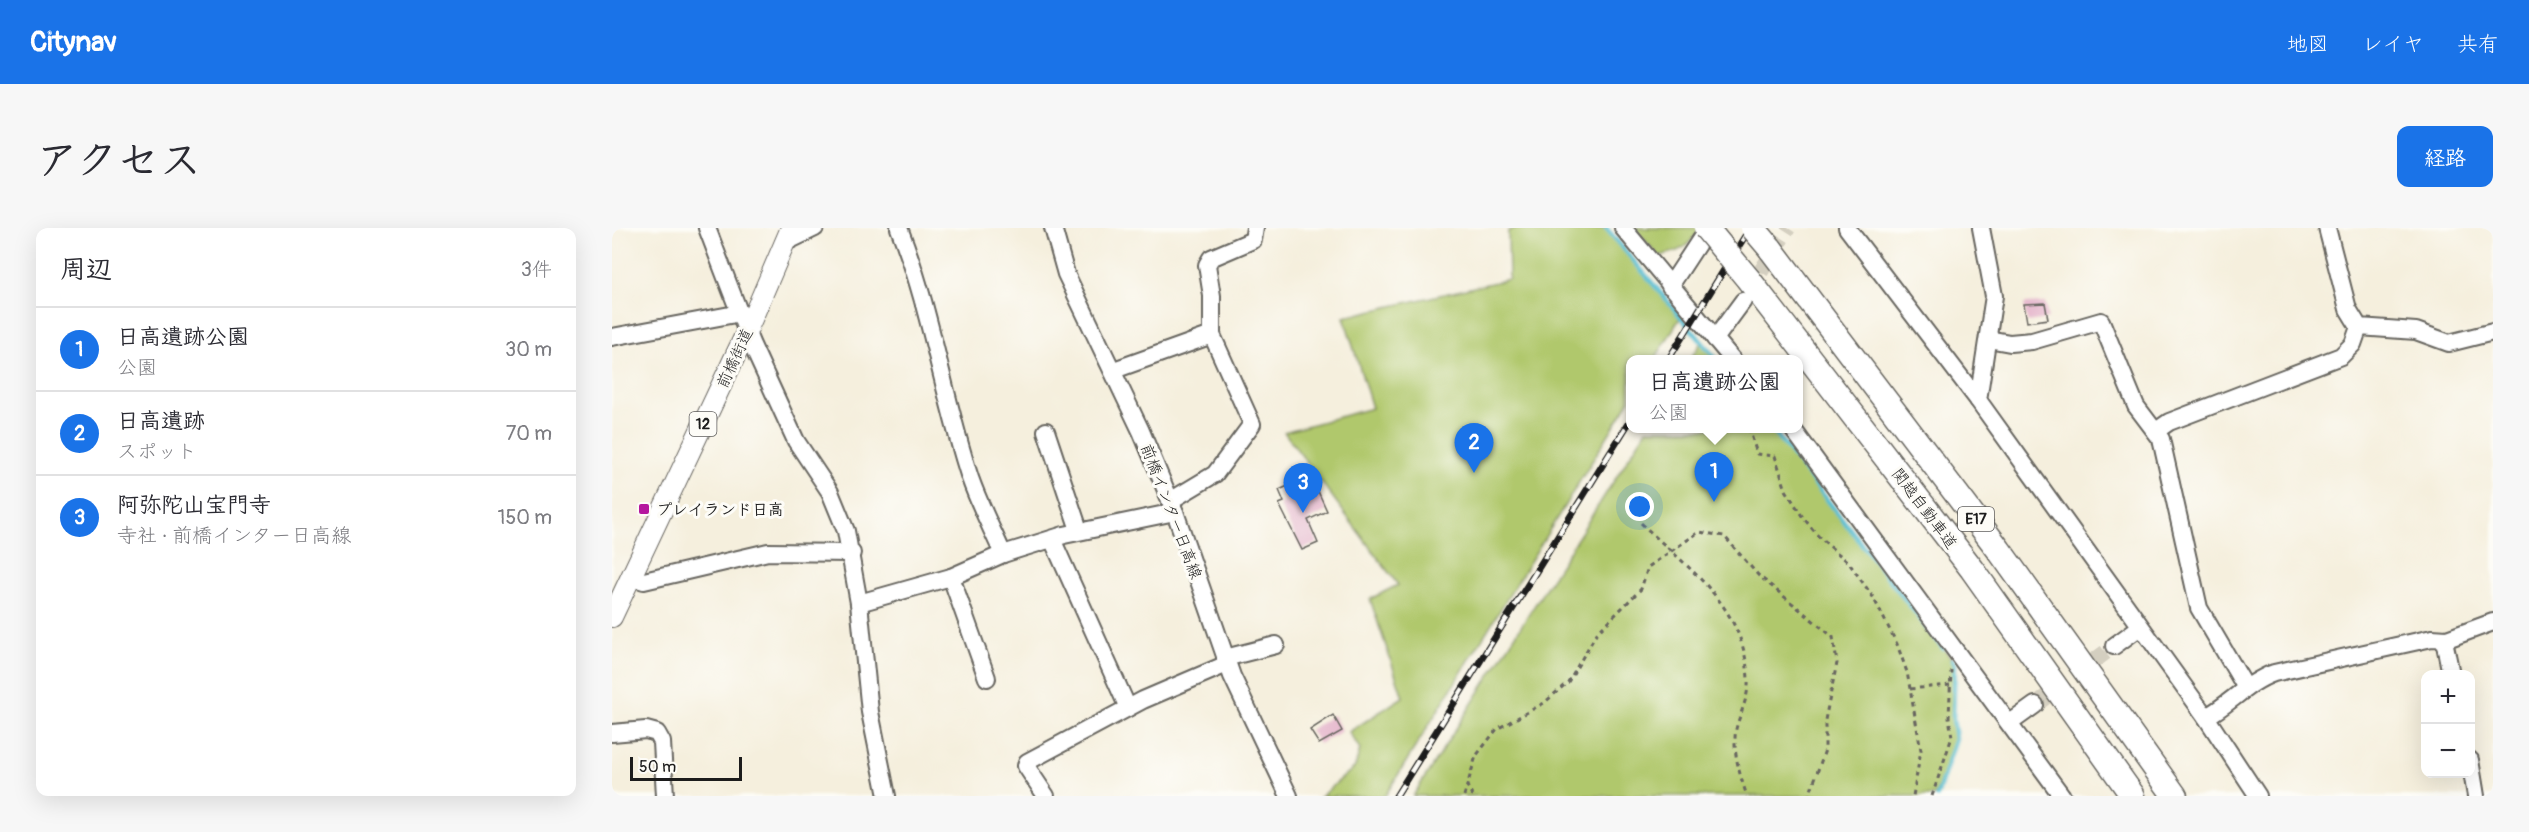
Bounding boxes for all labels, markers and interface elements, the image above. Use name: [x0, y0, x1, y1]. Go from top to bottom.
text: Citynav: [30, 25, 117, 60]
text: 地図: [2287, 31, 2329, 58]
text: レイヤ: [2362, 31, 2424, 58]
text: 共有: [2457, 31, 2499, 58]
button: 経路: [2397, 126, 2493, 187]
text: アクセス: [36, 135, 201, 187]
text: 周辺: [60, 254, 112, 286]
text: 3件: [521, 257, 552, 282]
text: 日高遺跡公園: [117, 323, 249, 351]
street label: 前橋街道: [712, 325, 757, 392]
text: 1: [76, 337, 83, 362]
text: 30 m: [505, 337, 552, 362]
text: 公園: [117, 355, 157, 380]
popup: [1626, 355, 1803, 433]
text: 日高遺跡公園: [1648, 368, 1781, 396]
text: 公園: [1648, 400, 1688, 425]
text: 日高遺跡: [117, 407, 205, 435]
road number: 12: [690, 412, 716, 436]
text: 2: [74, 421, 85, 446]
text: 70 m: [506, 421, 552, 446]
pin: 2: [1454, 424, 1494, 473]
text: スポット: [117, 439, 197, 464]
street label: 前橋インター日高線: [1136, 441, 1206, 582]
pin: 1: [1694, 452, 1734, 502]
pin: 3: [1284, 464, 1322, 513]
street label: 関越自動車道: [1887, 464, 1961, 553]
text: 阿弥陀山宝門寺: [117, 491, 271, 519]
your location: [1625, 492, 1654, 521]
place label: プレイランド日高: [656, 500, 784, 520]
marker: プレイランド日高: [637, 502, 651, 516]
text: 3: [74, 505, 85, 530]
text: 150 m: [498, 505, 552, 530]
road number: E17: [1958, 507, 1994, 531]
text: 寺社 · 前橋インター日高線: [117, 523, 351, 548]
map controls: [2421, 670, 2475, 778]
button: +: [2421, 670, 2475, 724]
button: −: [2421, 724, 2475, 778]
scale bar: [630, 754, 742, 782]
text: 50 m: [639, 757, 676, 777]

